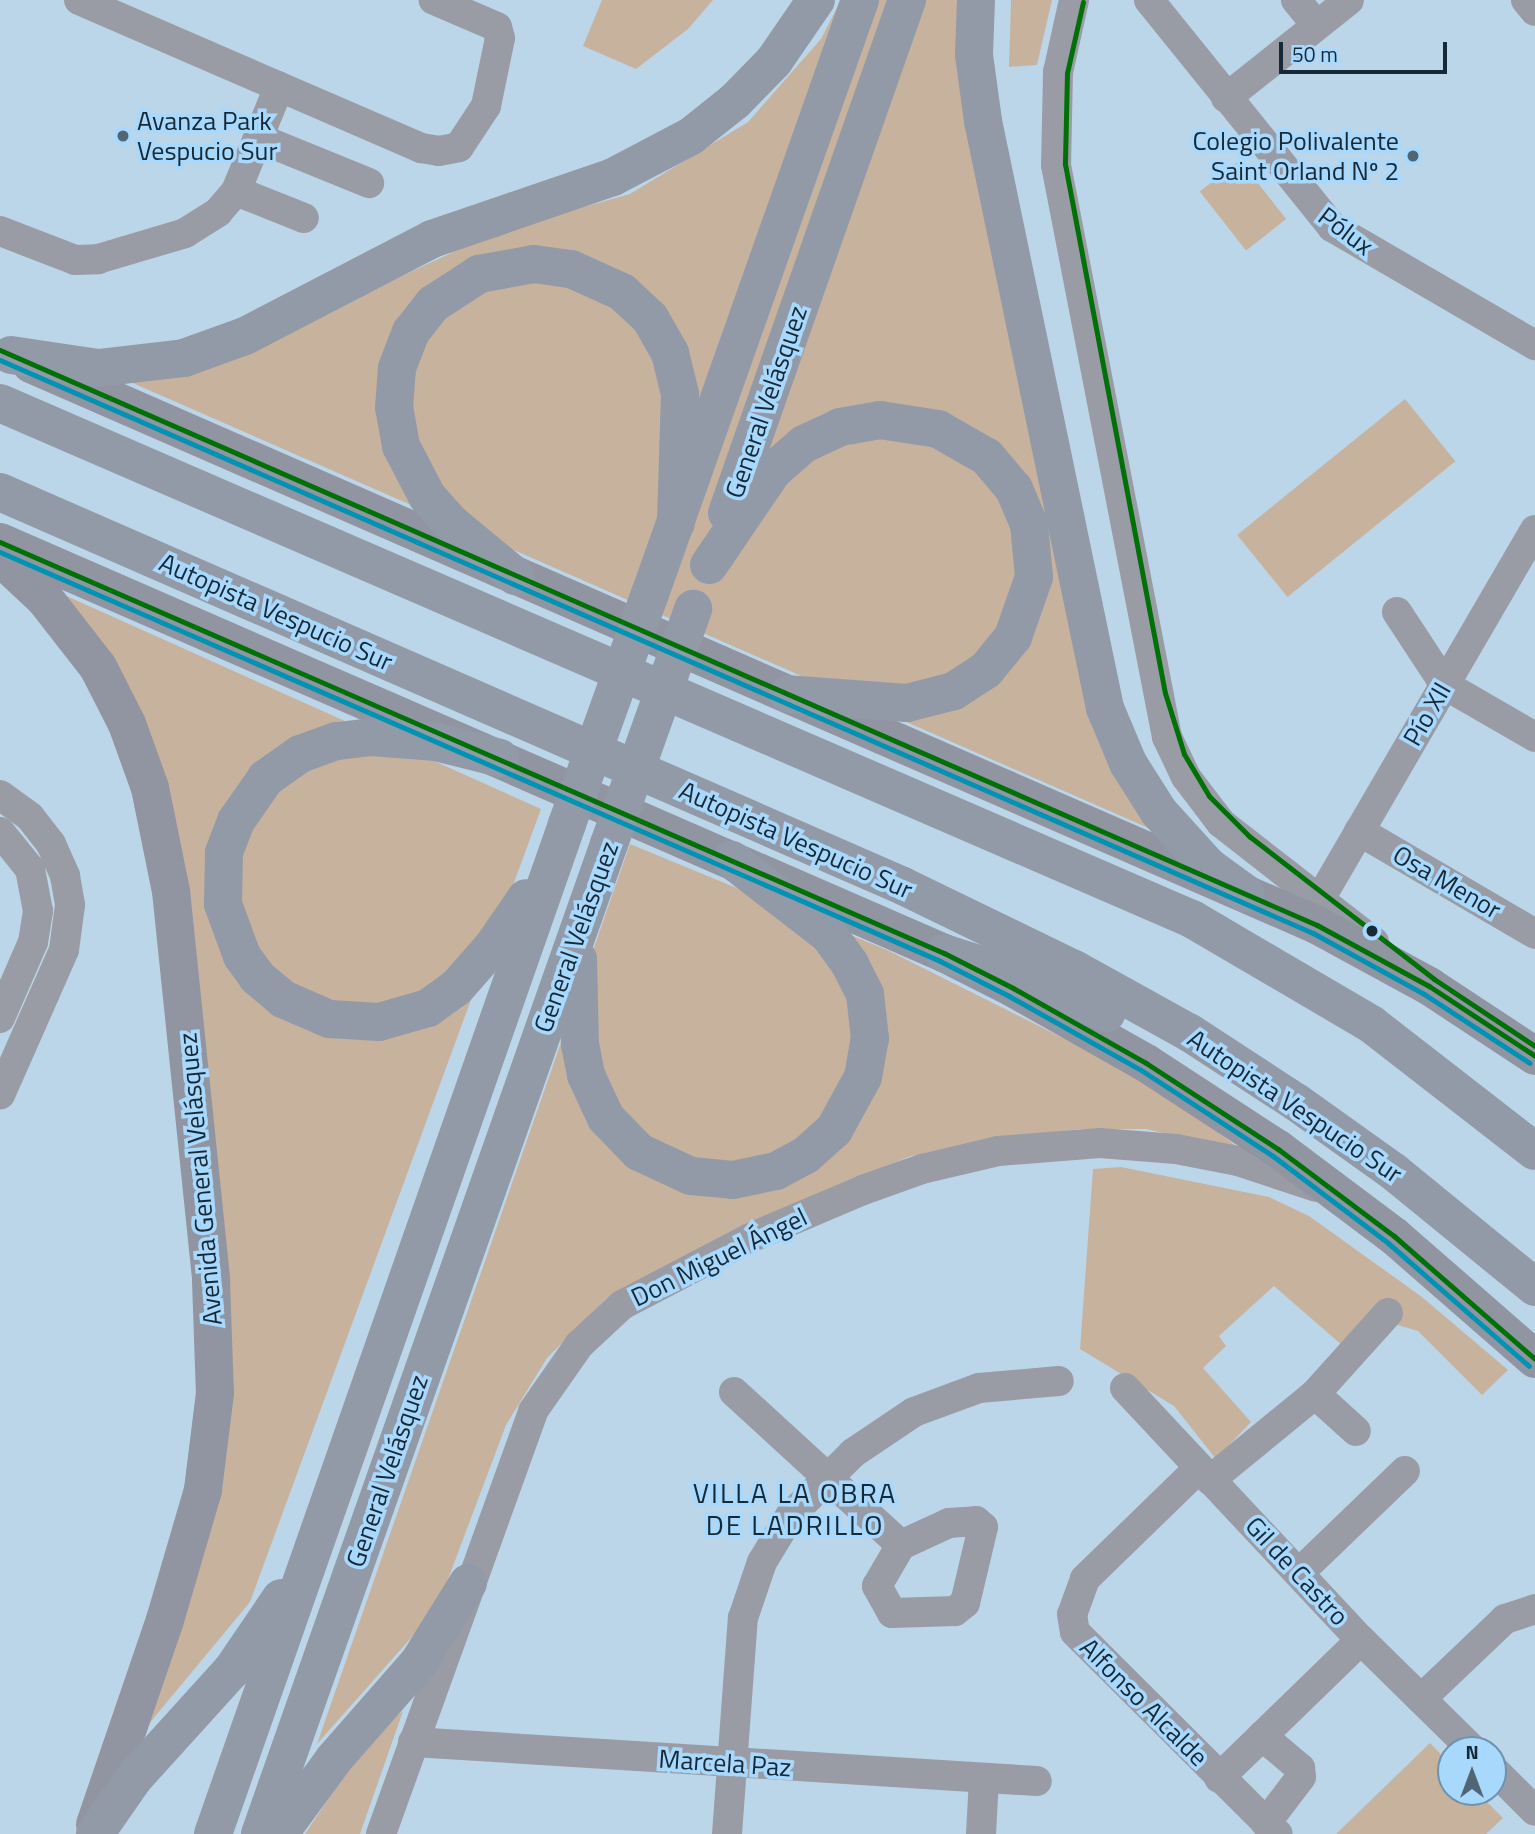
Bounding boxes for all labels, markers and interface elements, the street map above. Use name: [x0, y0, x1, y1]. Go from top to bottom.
scale bar: [1283, 28, 1451, 72]
text: 50 m: [1292, 38, 1338, 70]
place label: Avanza Park Vespucio Sur: [137, 105, 277, 166]
place label: Colegio Polivalente Saint Orland Nº 2: [1192, 125, 1399, 186]
marker: Avanza Park Vespucio Sur: [115, 128, 131, 144]
marker: Colegio Polivalente Saint Orland Nº 2: [1405, 148, 1421, 164]
street label: Pólux: [1312, 200, 1380, 262]
street label: General Velásquez: [719, 302, 813, 502]
street label: Autopista Vespucio Sur: [155, 547, 397, 677]
street label: Pío XII: [1397, 677, 1457, 751]
street label: Autopista Vespucio Sur: [675, 775, 917, 905]
street label: General Velásquez: [527, 837, 625, 1037]
street label: Osa Menor: [1387, 839, 1507, 925]
unlabelled marker: [1365, 924, 1379, 938]
street label: Autopista Vespucio Sur: [1182, 1023, 1408, 1189]
street label: Avenida General Velásquez: [172, 1031, 228, 1327]
street label: Don Miguel Ángel: [626, 1201, 812, 1313]
street label: General Velásquez: [340, 1371, 434, 1571]
district label: VILLA LA OBRA DE LADRILLO: [694, 1476, 896, 1542]
street label: Gil de Castro: [1239, 1510, 1355, 1632]
street label: Alfonso Alcalde: [1074, 1632, 1214, 1772]
north arrow: [1437, 1736, 1507, 1806]
text: N: [1465, 1737, 1479, 1766]
street label: Marcela Paz: [658, 1743, 792, 1783]

